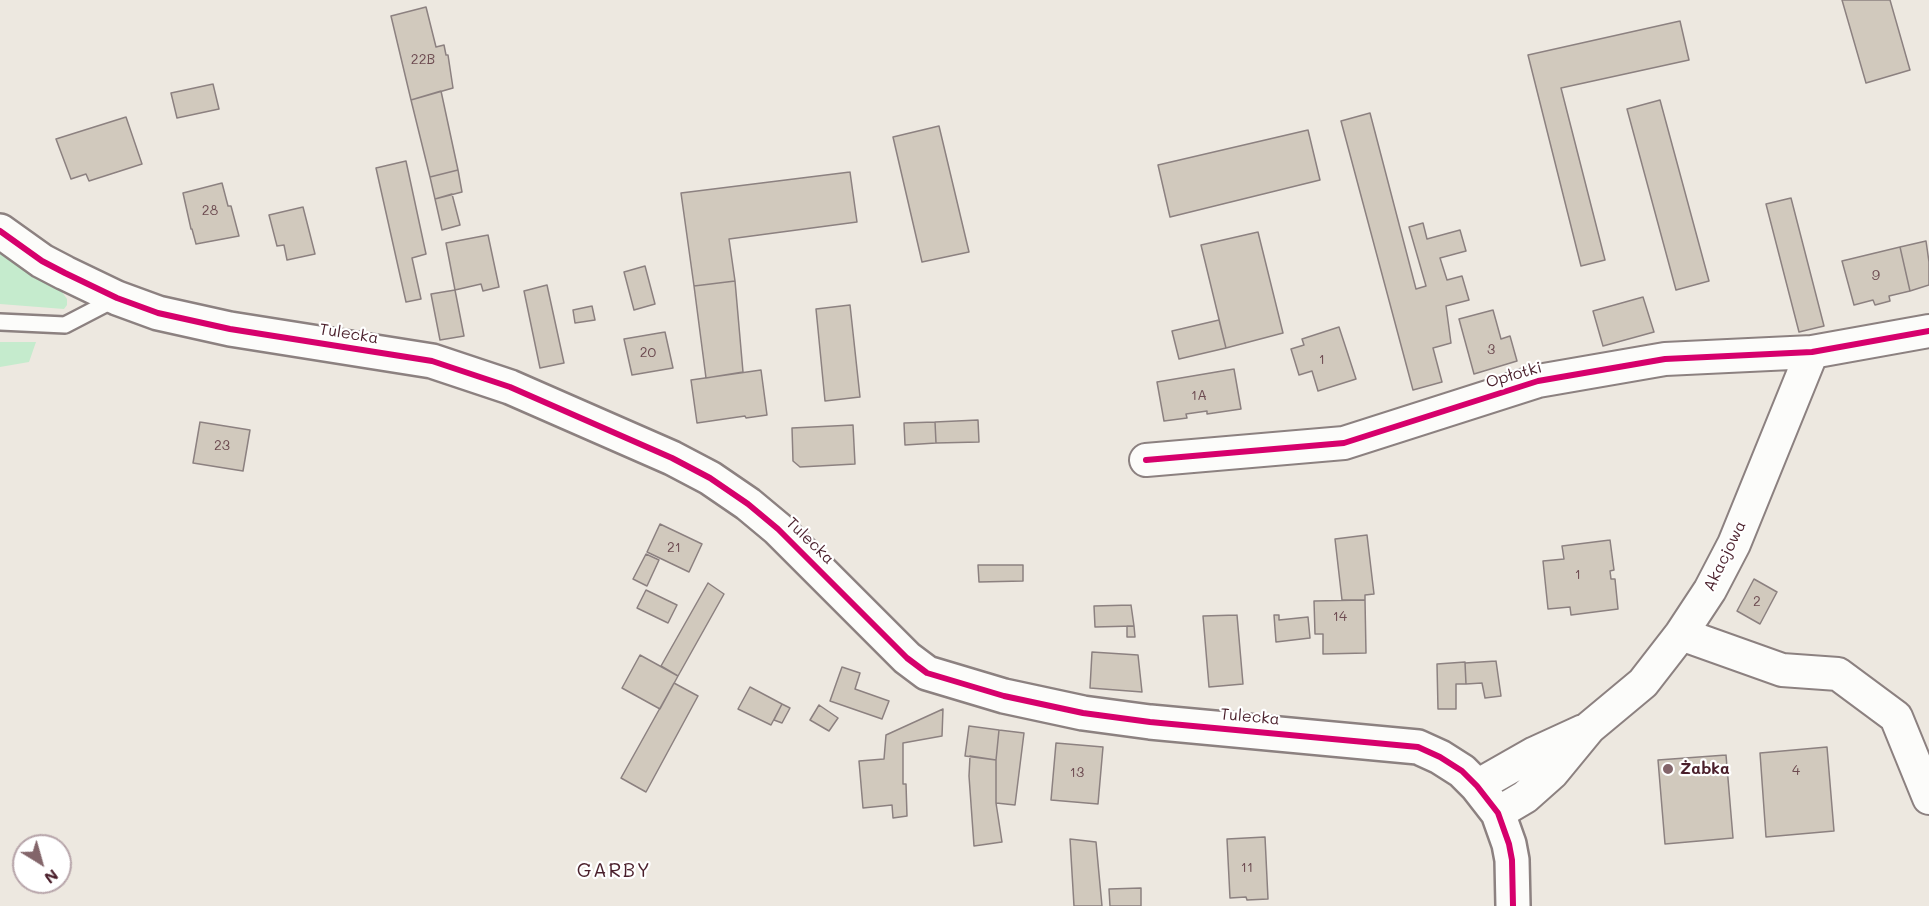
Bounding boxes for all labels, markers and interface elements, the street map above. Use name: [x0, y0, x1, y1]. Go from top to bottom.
house number: 22B: [411, 52, 435, 68]
house number: 28: [202, 203, 218, 219]
house number: 9: [1872, 268, 1880, 284]
street label: Tulecka: [318, 320, 380, 348]
house number: 3: [1487, 342, 1495, 358]
house number: 20: [640, 345, 656, 361]
house number: 1: [1319, 352, 1325, 368]
street label: Opłotki: [1484, 358, 1544, 392]
house number: 1A: [1191, 388, 1207, 404]
house number: 23: [214, 438, 230, 454]
street label: Tulecka: [782, 513, 838, 569]
street label: Akacjowa: [1700, 518, 1750, 594]
house number: 21: [667, 540, 681, 556]
house number: 1: [1575, 567, 1581, 583]
house number: 2: [1753, 594, 1761, 610]
house number: 14: [1333, 609, 1347, 625]
street label: Tulecka: [1220, 705, 1280, 729]
place label: Żabka: [1680, 759, 1730, 779]
marker: Żabka: [1661, 762, 1675, 776]
house number: 4: [1792, 763, 1800, 779]
house number: 13: [1070, 765, 1084, 781]
north arrow: [12, 834, 72, 894]
district label: GARBY: [577, 859, 651, 883]
house number: 11: [1241, 860, 1253, 876]
text: N: [41, 865, 63, 889]

